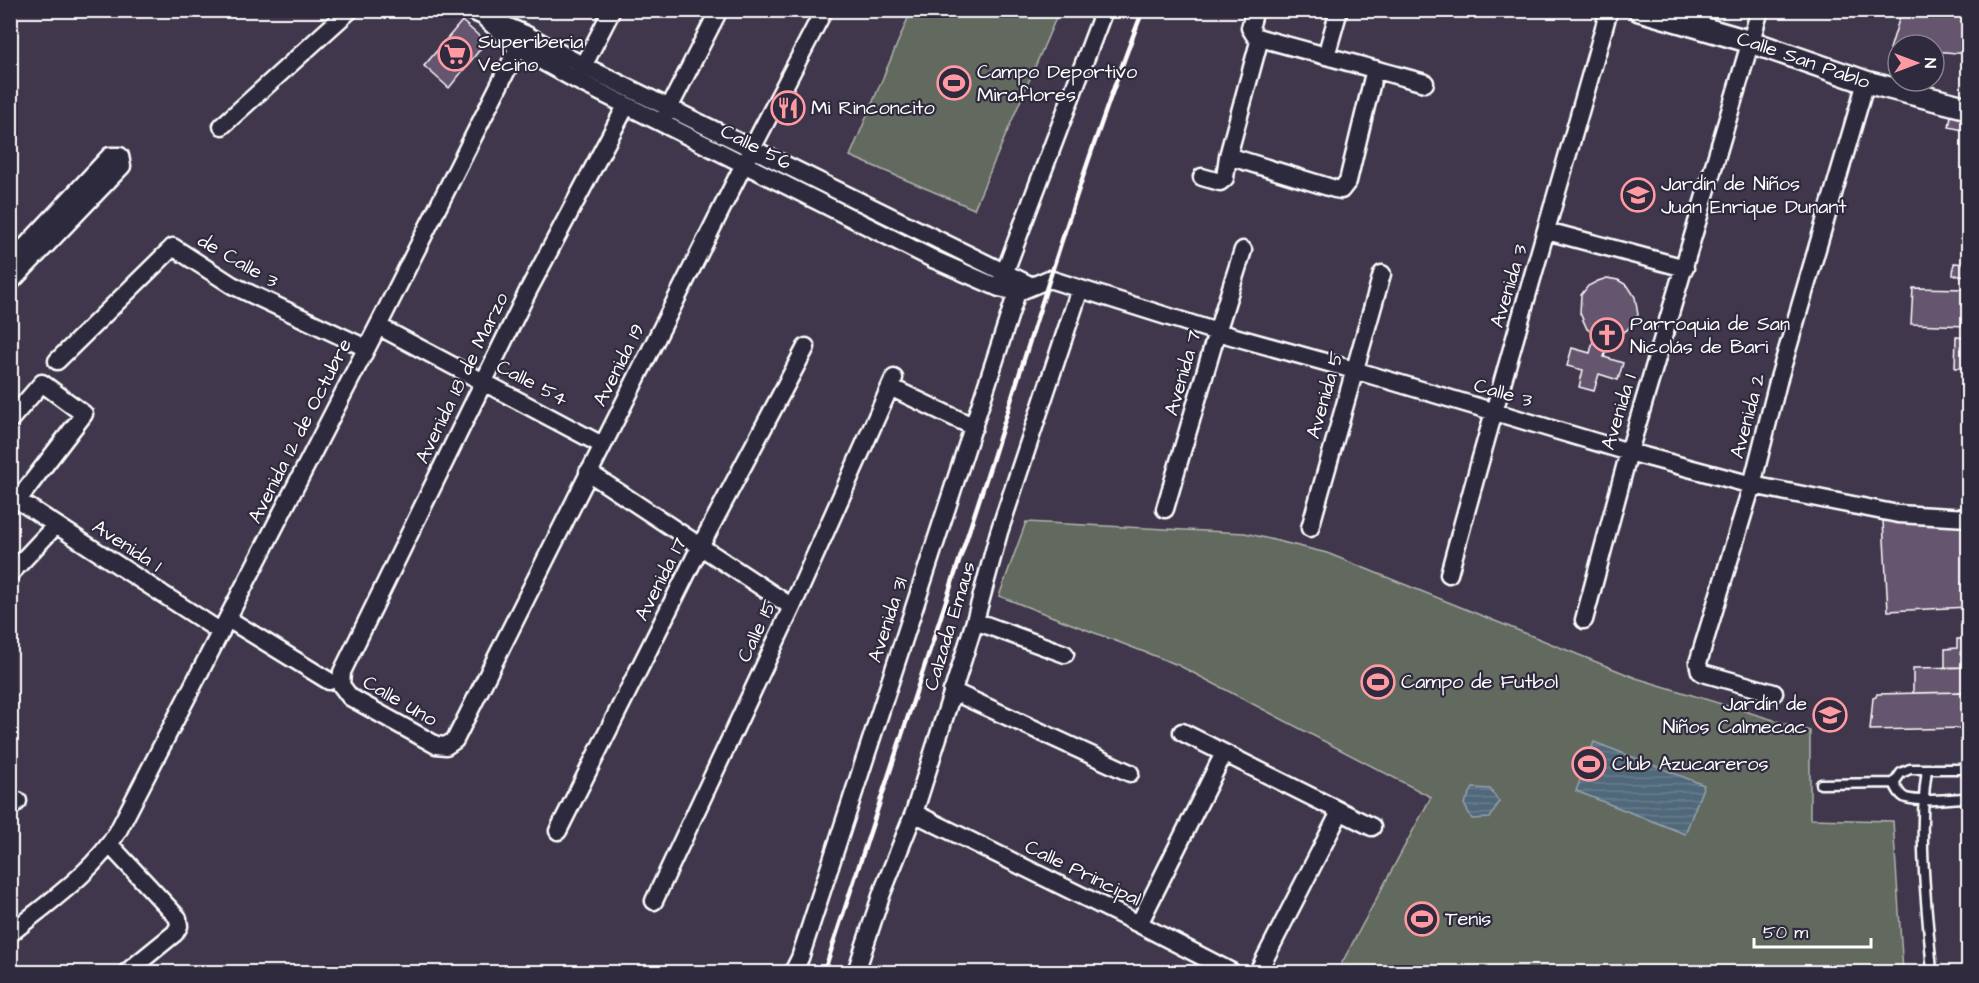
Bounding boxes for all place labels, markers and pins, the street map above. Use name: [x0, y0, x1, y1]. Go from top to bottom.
place label: Superiberia Vecino: [478, 28, 583, 79]
supermarket icon: Superiberia Vecino: [437, 36, 473, 72]
place label: Campo Deportivo Miraflores: [977, 58, 1137, 109]
sports icon: Campo Deportivo Miraflores: [936, 65, 972, 101]
restaurant icon: Mi Rinconcito: [770, 90, 806, 126]
place label: Mi Rinconcito: [811, 94, 935, 122]
place label: Jardín de Niños Juan Enrique Dunant: [1661, 170, 1846, 221]
school or university icon: Jardín de Niños Juan Enrique Dunant: [1620, 177, 1656, 213]
place label: Parroquia de San Nicolás de Bari: [1630, 310, 1790, 361]
church icon: Parroquia de San Nicolás de Bari: [1589, 317, 1625, 353]
sports icon: Campo de Futbol: [1360, 664, 1396, 700]
place label: Campo de Futbol: [1401, 668, 1558, 696]
place label: Jardín de Niños Calmecac: [1663, 690, 1807, 741]
school or university icon: Jardín de Niños Calmecac: [1812, 697, 1848, 733]
sports icon: Club Azucareros: [1571, 746, 1607, 782]
place label: Club Azucareros: [1612, 750, 1769, 778]
sports icon: Tenis: [1404, 901, 1440, 937]
place label: Tenis: [1445, 905, 1491, 933]

